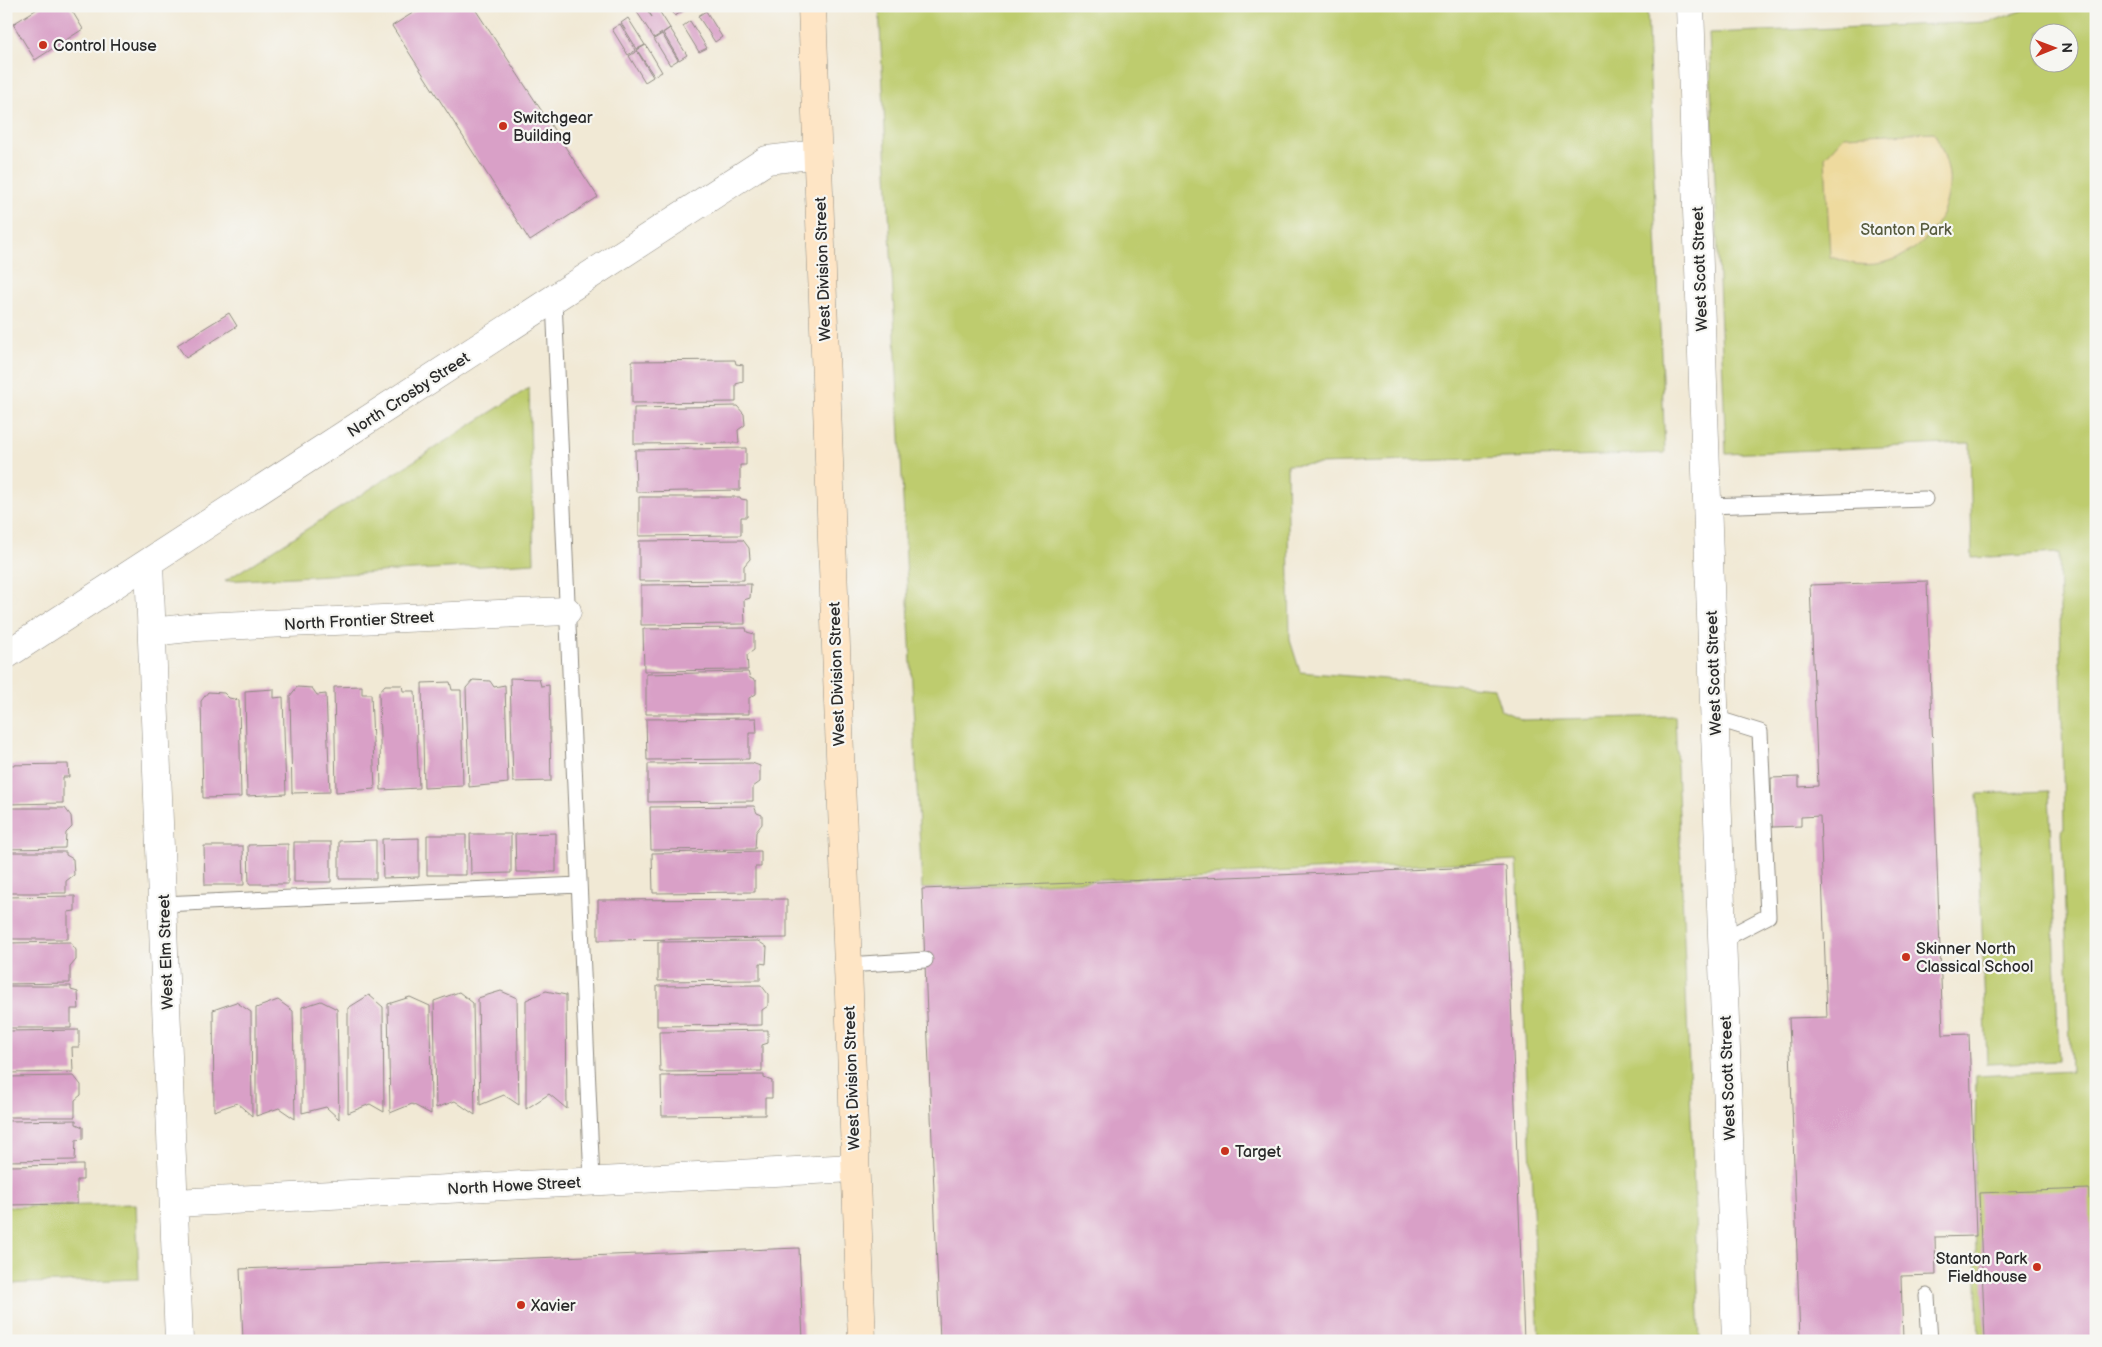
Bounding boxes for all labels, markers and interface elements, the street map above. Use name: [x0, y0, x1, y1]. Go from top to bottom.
north arrow: [2030, 22, 2080, 72]
place label: Control House: [53, 37, 157, 56]
marker: Control House: [37, 39, 49, 51]
text: N: [2058, 42, 2075, 53]
place label: Switchgear Building: [513, 109, 593, 146]
marker: Switchgear Building: [497, 120, 509, 132]
street label: West Division Street: [811, 196, 836, 341]
street label: West Scott Street: [1689, 206, 1712, 332]
park label: Stanton Park: [1860, 221, 1952, 240]
street label: North Crosby Street: [344, 349, 474, 442]
street label: West Division Street: [825, 601, 850, 746]
street label: North Frontier Street: [284, 608, 435, 635]
street label: West Scott Street: [1703, 610, 1726, 736]
street label: West Elm Street: [155, 894, 178, 1010]
place label: Skinner North Classical School: [1916, 940, 2033, 977]
marker: Skinner North Classical School: [1900, 951, 1912, 963]
street label: West Division Street: [840, 1005, 865, 1150]
street label: West Scott Street: [1717, 1015, 1740, 1141]
place label: Target: [1235, 1143, 1281, 1162]
marker: Target: [1219, 1145, 1231, 1157]
street label: North Howe Street: [447, 1174, 582, 1199]
place label: Stanton Park Fieldhouse: [1936, 1250, 2028, 1287]
marker: Stanton Park Fieldhouse: [2031, 1261, 2043, 1273]
place label: Xavier: [530, 1297, 576, 1316]
marker: Xavier: [515, 1299, 527, 1311]

